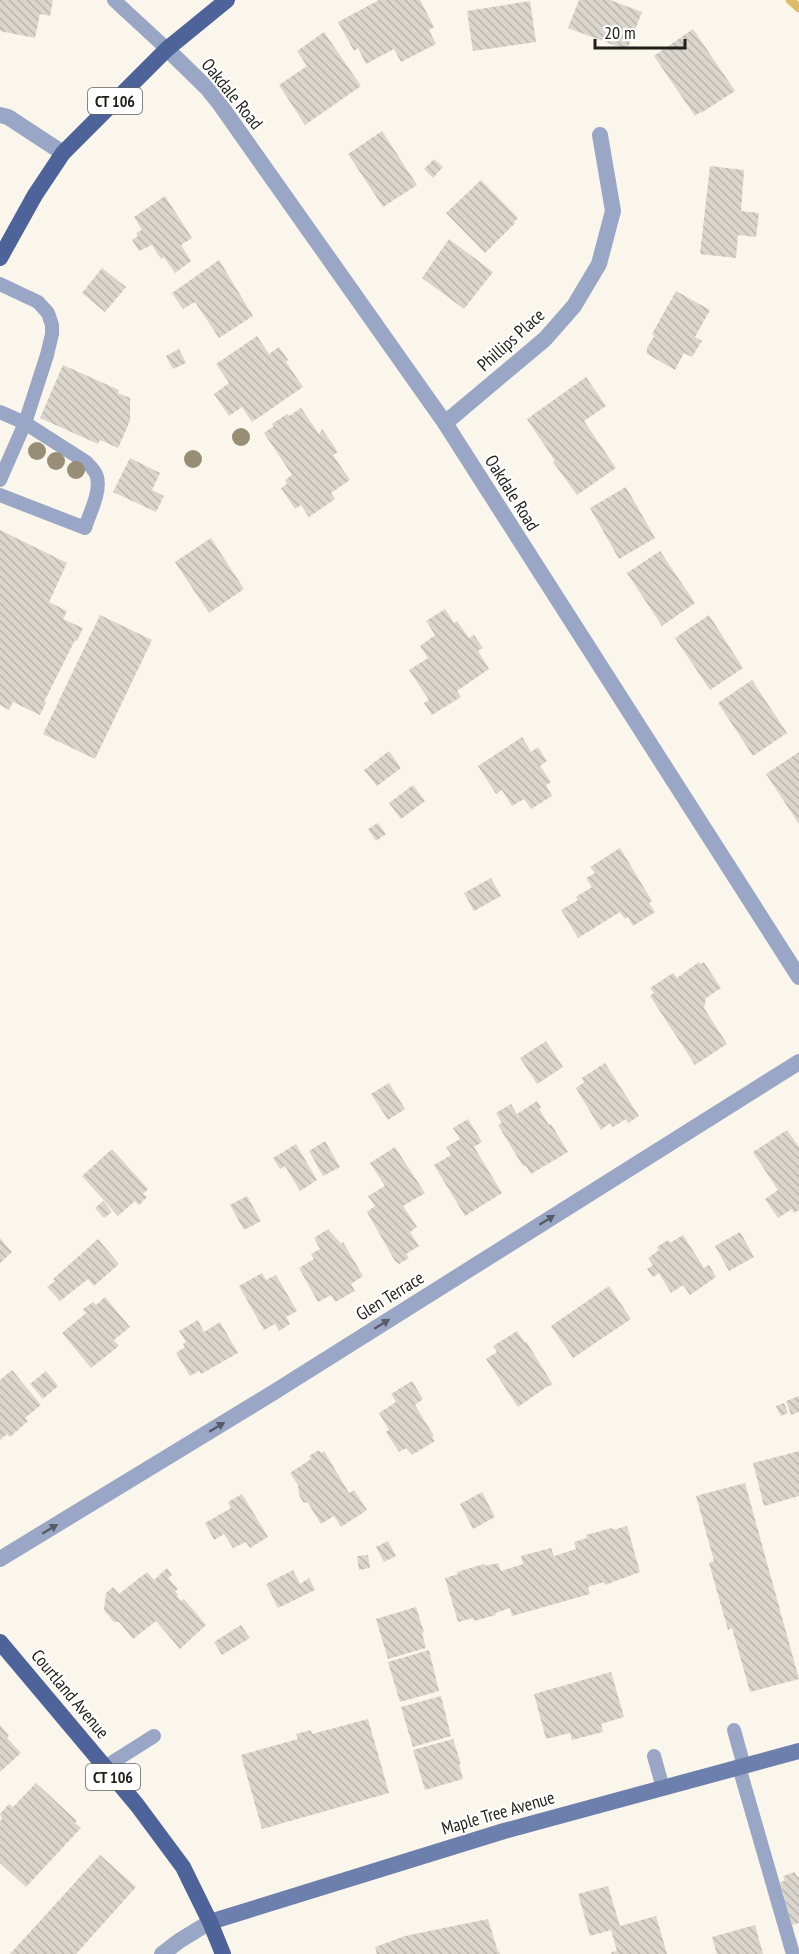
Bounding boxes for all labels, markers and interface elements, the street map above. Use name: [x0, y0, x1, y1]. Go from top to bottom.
scale bar: [595, 12, 685, 50]
text: 20 m: [604, 21, 636, 44]
street label: Oakdale Road: [197, 53, 268, 134]
road number: CT 106: [88, 88, 142, 114]
street label: Phillips Place: [472, 303, 549, 376]
street label: Oakdale Road: [480, 451, 545, 535]
one-way arrow: [539, 1215, 555, 1226]
street label: Glen Terrace: [351, 1266, 428, 1325]
one-way arrow: [374, 1319, 390, 1330]
one-way arrow: [209, 1422, 225, 1433]
one-way arrow: [42, 1523, 58, 1534]
street label: Courtland Avenue: [26, 1644, 114, 1743]
road number: CT 106: [86, 1764, 140, 1790]
street label: Maple Tree Avenue: [439, 1785, 557, 1840]

